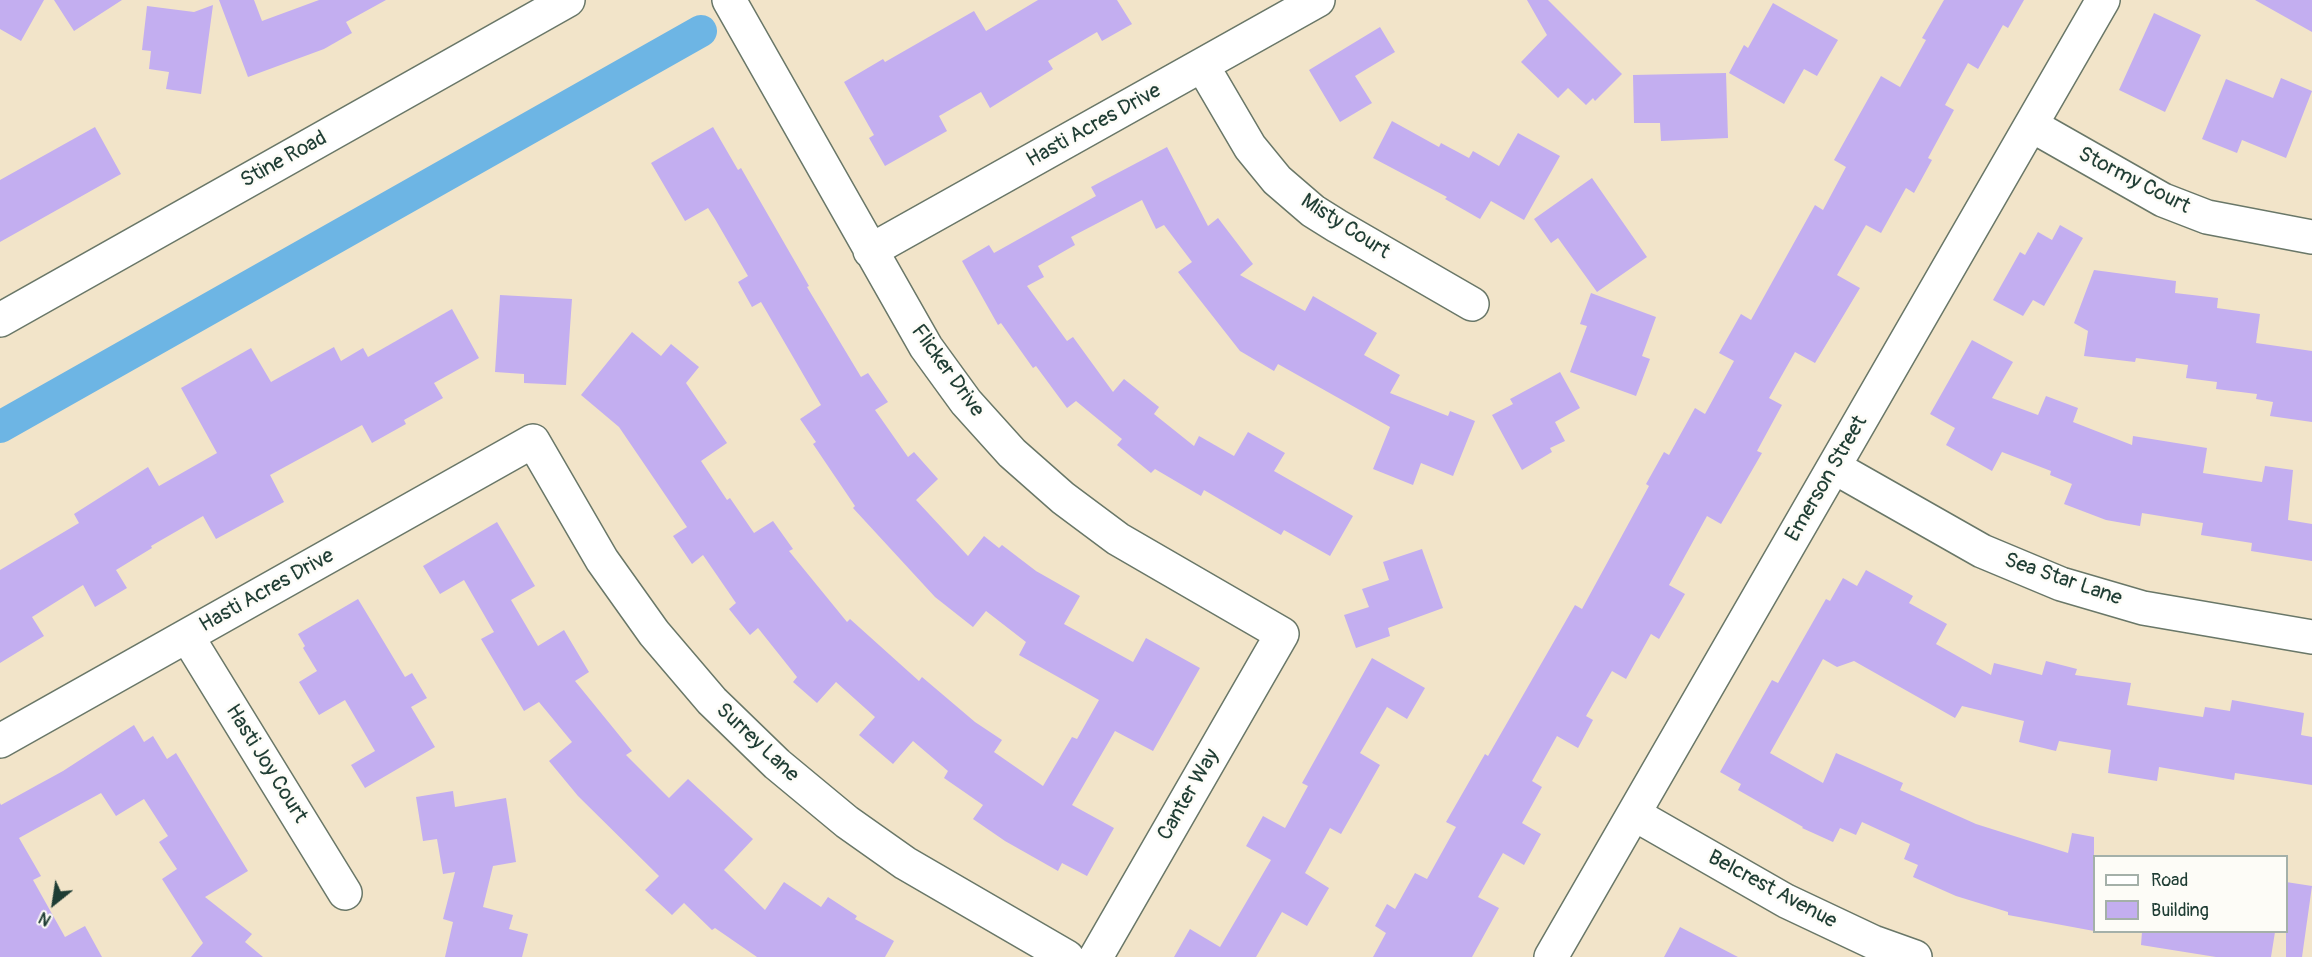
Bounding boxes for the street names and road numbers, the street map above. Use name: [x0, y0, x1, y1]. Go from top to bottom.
street label: Hasti Acres Drive: [1022, 79, 1166, 173]
street label: Stine Road: [237, 126, 331, 194]
street label: Stormy Court: [2074, 142, 2194, 220]
street label: Misty Court: [1296, 189, 1394, 265]
street label: Flicker Drive: [905, 320, 989, 422]
street label: Emerson Street: [1781, 412, 1873, 546]
street label: Hasti Acres Drive: [195, 544, 339, 638]
street label: Sea Star Lane: [2001, 548, 2125, 612]
street label: Surrey Lane: [710, 698, 804, 788]
street label: Hasti Joy Court: [220, 700, 312, 828]
street label: Canter Way: [1153, 745, 1225, 845]
street label: Belcrest Avenue: [1703, 845, 1841, 935]

